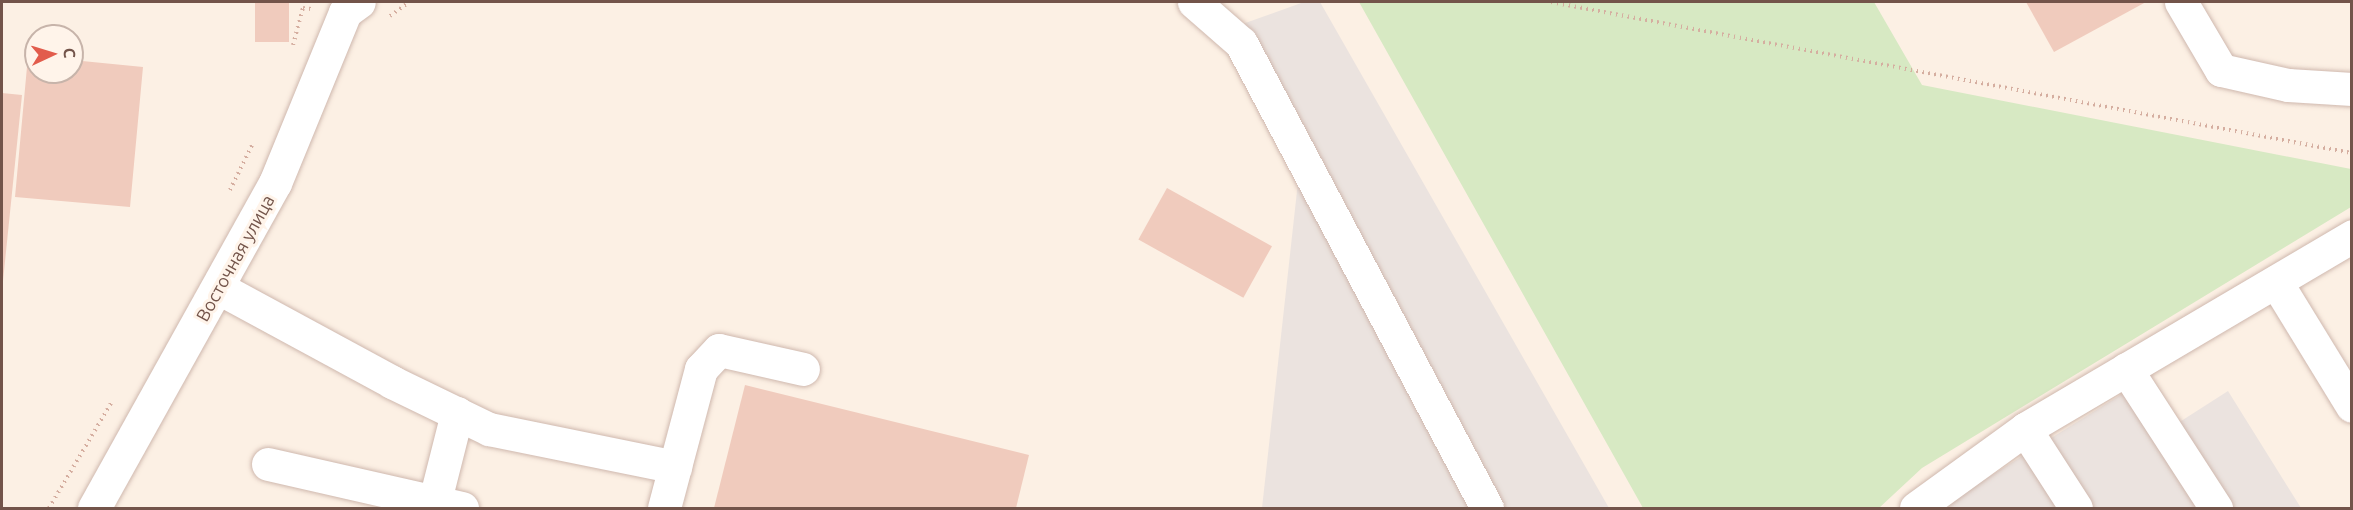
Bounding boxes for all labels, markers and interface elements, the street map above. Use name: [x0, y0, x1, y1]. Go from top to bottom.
north arrow: [24, 24, 84, 84]
text: С: [61, 47, 79, 59]
street label: Восточная улица: [191, 191, 279, 325]

